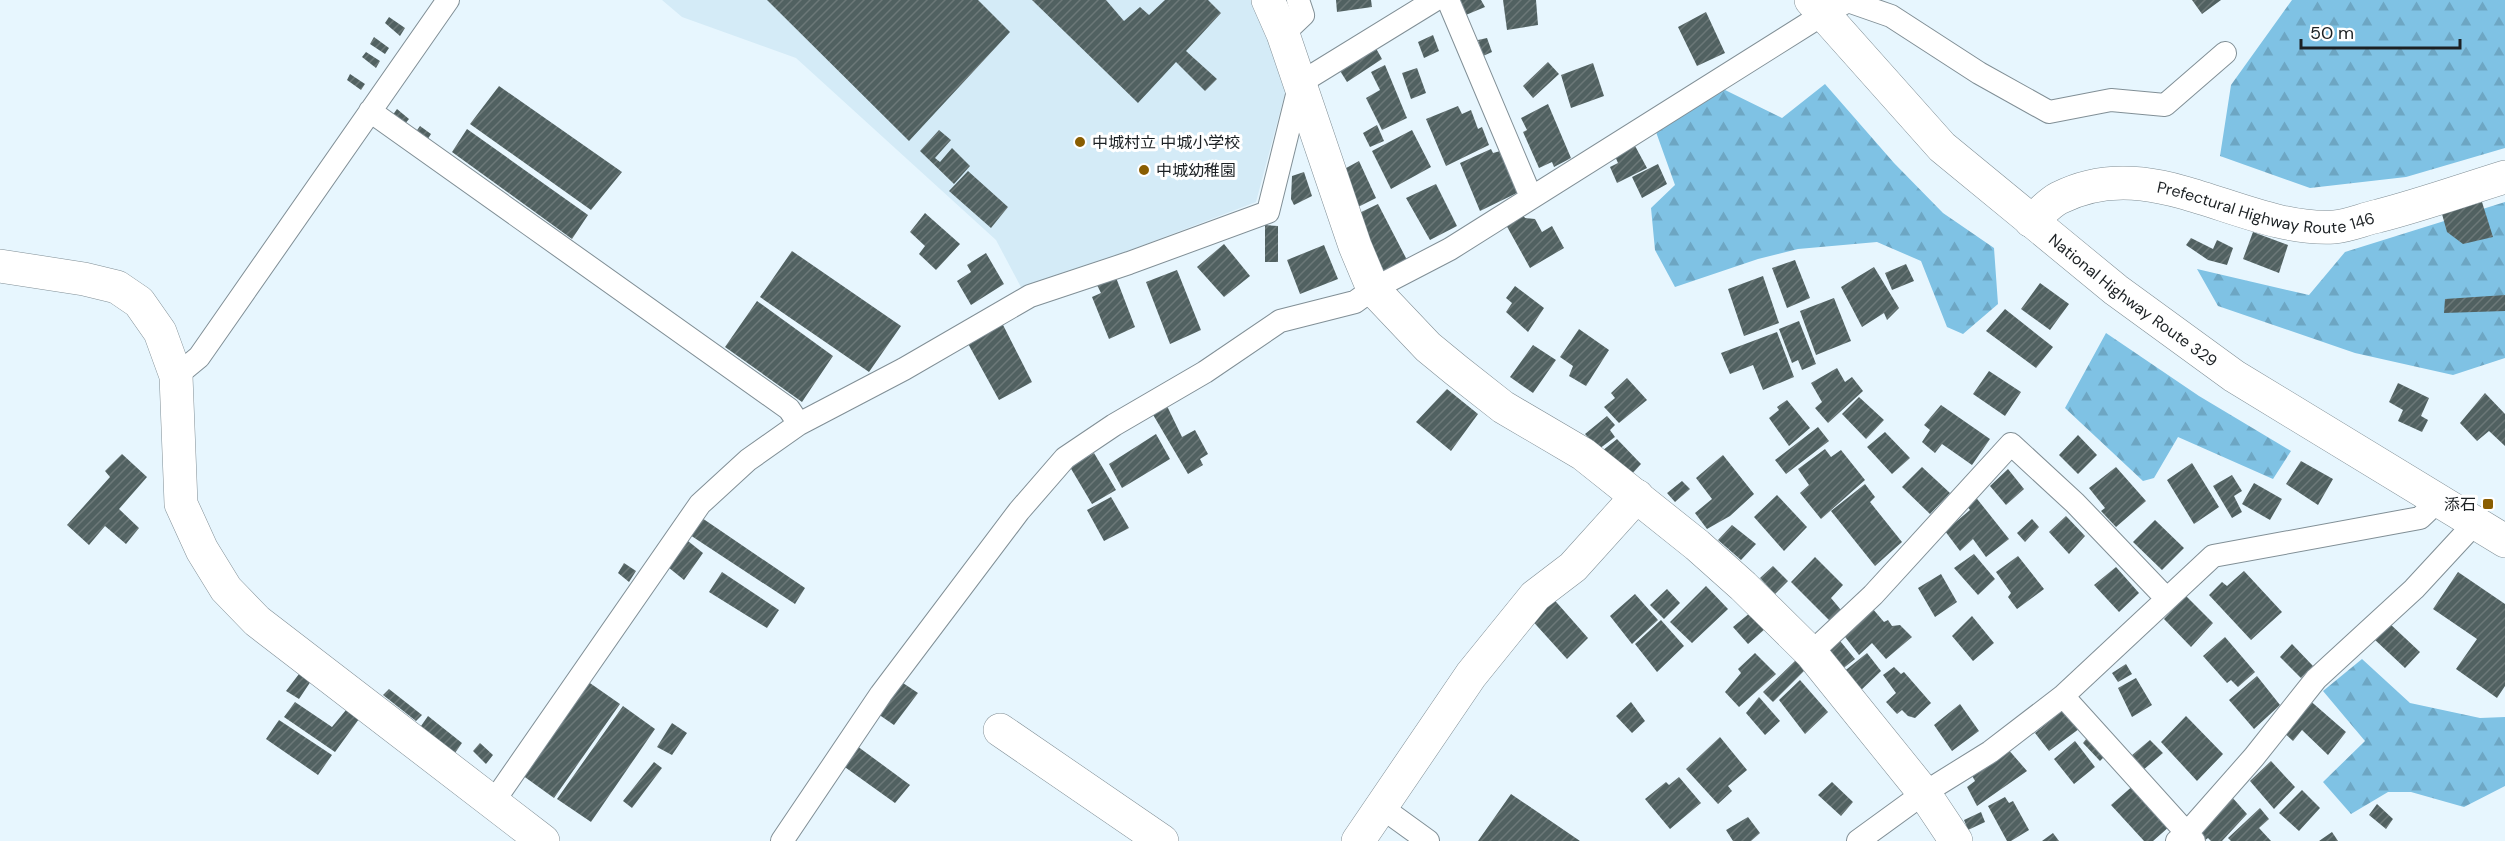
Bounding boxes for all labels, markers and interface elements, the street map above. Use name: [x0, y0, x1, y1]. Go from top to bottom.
scale bar: [2301, 12, 2460, 50]
text: 50 m: [2310, 21, 2354, 45]
place label: 中城村立 中城小学校: [1092, 132, 1240, 153]
marker: 中城村立 中城小学校: [1073, 135, 1087, 149]
place label: 中城幼稚園: [1156, 160, 1236, 181]
marker: 中城幼稚園: [1137, 163, 1151, 177]
street label: Prefectural Highway Route 146: [2155, 176, 2377, 238]
street label: National Highway Route 329: [2044, 229, 2222, 372]
place label: 添石: [2444, 494, 2476, 515]
marker: 添石: [2481, 497, 2495, 511]

